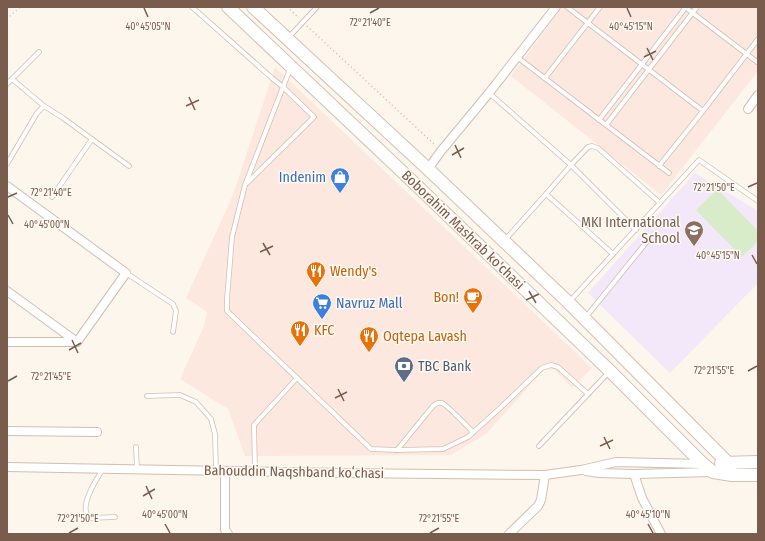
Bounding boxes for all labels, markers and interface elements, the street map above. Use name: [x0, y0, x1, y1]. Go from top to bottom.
text: 72°21'40"E: [349, 17, 391, 29]
text: 40°45'05"N: [125, 21, 171, 33]
text: 40°45'15"N: [609, 21, 653, 33]
shop icon: Indenim: [329, 166, 351, 194]
street label: Boborahim Mashrab ko'chasi: [398, 167, 528, 293]
place label: Indenim: [279, 169, 326, 186]
text: 72°21'50"E: [693, 182, 735, 194]
text: 72°21'40"E: [30, 187, 72, 199]
place label: MKI International School: [581, 214, 680, 247]
text: 40°45'00"N: [24, 219, 70, 231]
school or university icon: MKI International School: [683, 219, 705, 247]
text: 40°45'15"N: [696, 250, 740, 262]
restaurant icon: Wendy's: [305, 260, 327, 288]
place label: Wendy's: [330, 263, 377, 280]
cafe icon: Bon!: [462, 286, 484, 314]
place label: Bon!: [433, 289, 459, 306]
supermarket icon: Navruz Mall: [311, 292, 333, 320]
place label: Navruz Mall: [336, 295, 403, 312]
restaurant icon: KFC: [289, 319, 311, 347]
place label: KFC: [314, 322, 334, 339]
restaurant icon: Oqtepa Lavash: [358, 325, 380, 353]
place label: Oqtepa Lavash: [383, 328, 467, 345]
bank icon: TBC Bank: [393, 355, 415, 383]
place label: TBC Bank: [418, 358, 471, 375]
text: 72°21'55"E: [694, 365, 735, 377]
text: 72°21'45"E: [31, 371, 71, 383]
street label: Bahouddin Naqshband koʻchasi: [204, 462, 384, 482]
text: 40°45'00"N: [142, 509, 188, 521]
text: 40°45'10"N: [626, 509, 670, 521]
text: 72°21'50"E: [57, 513, 99, 525]
text: 72°21'55"E: [419, 513, 460, 525]

